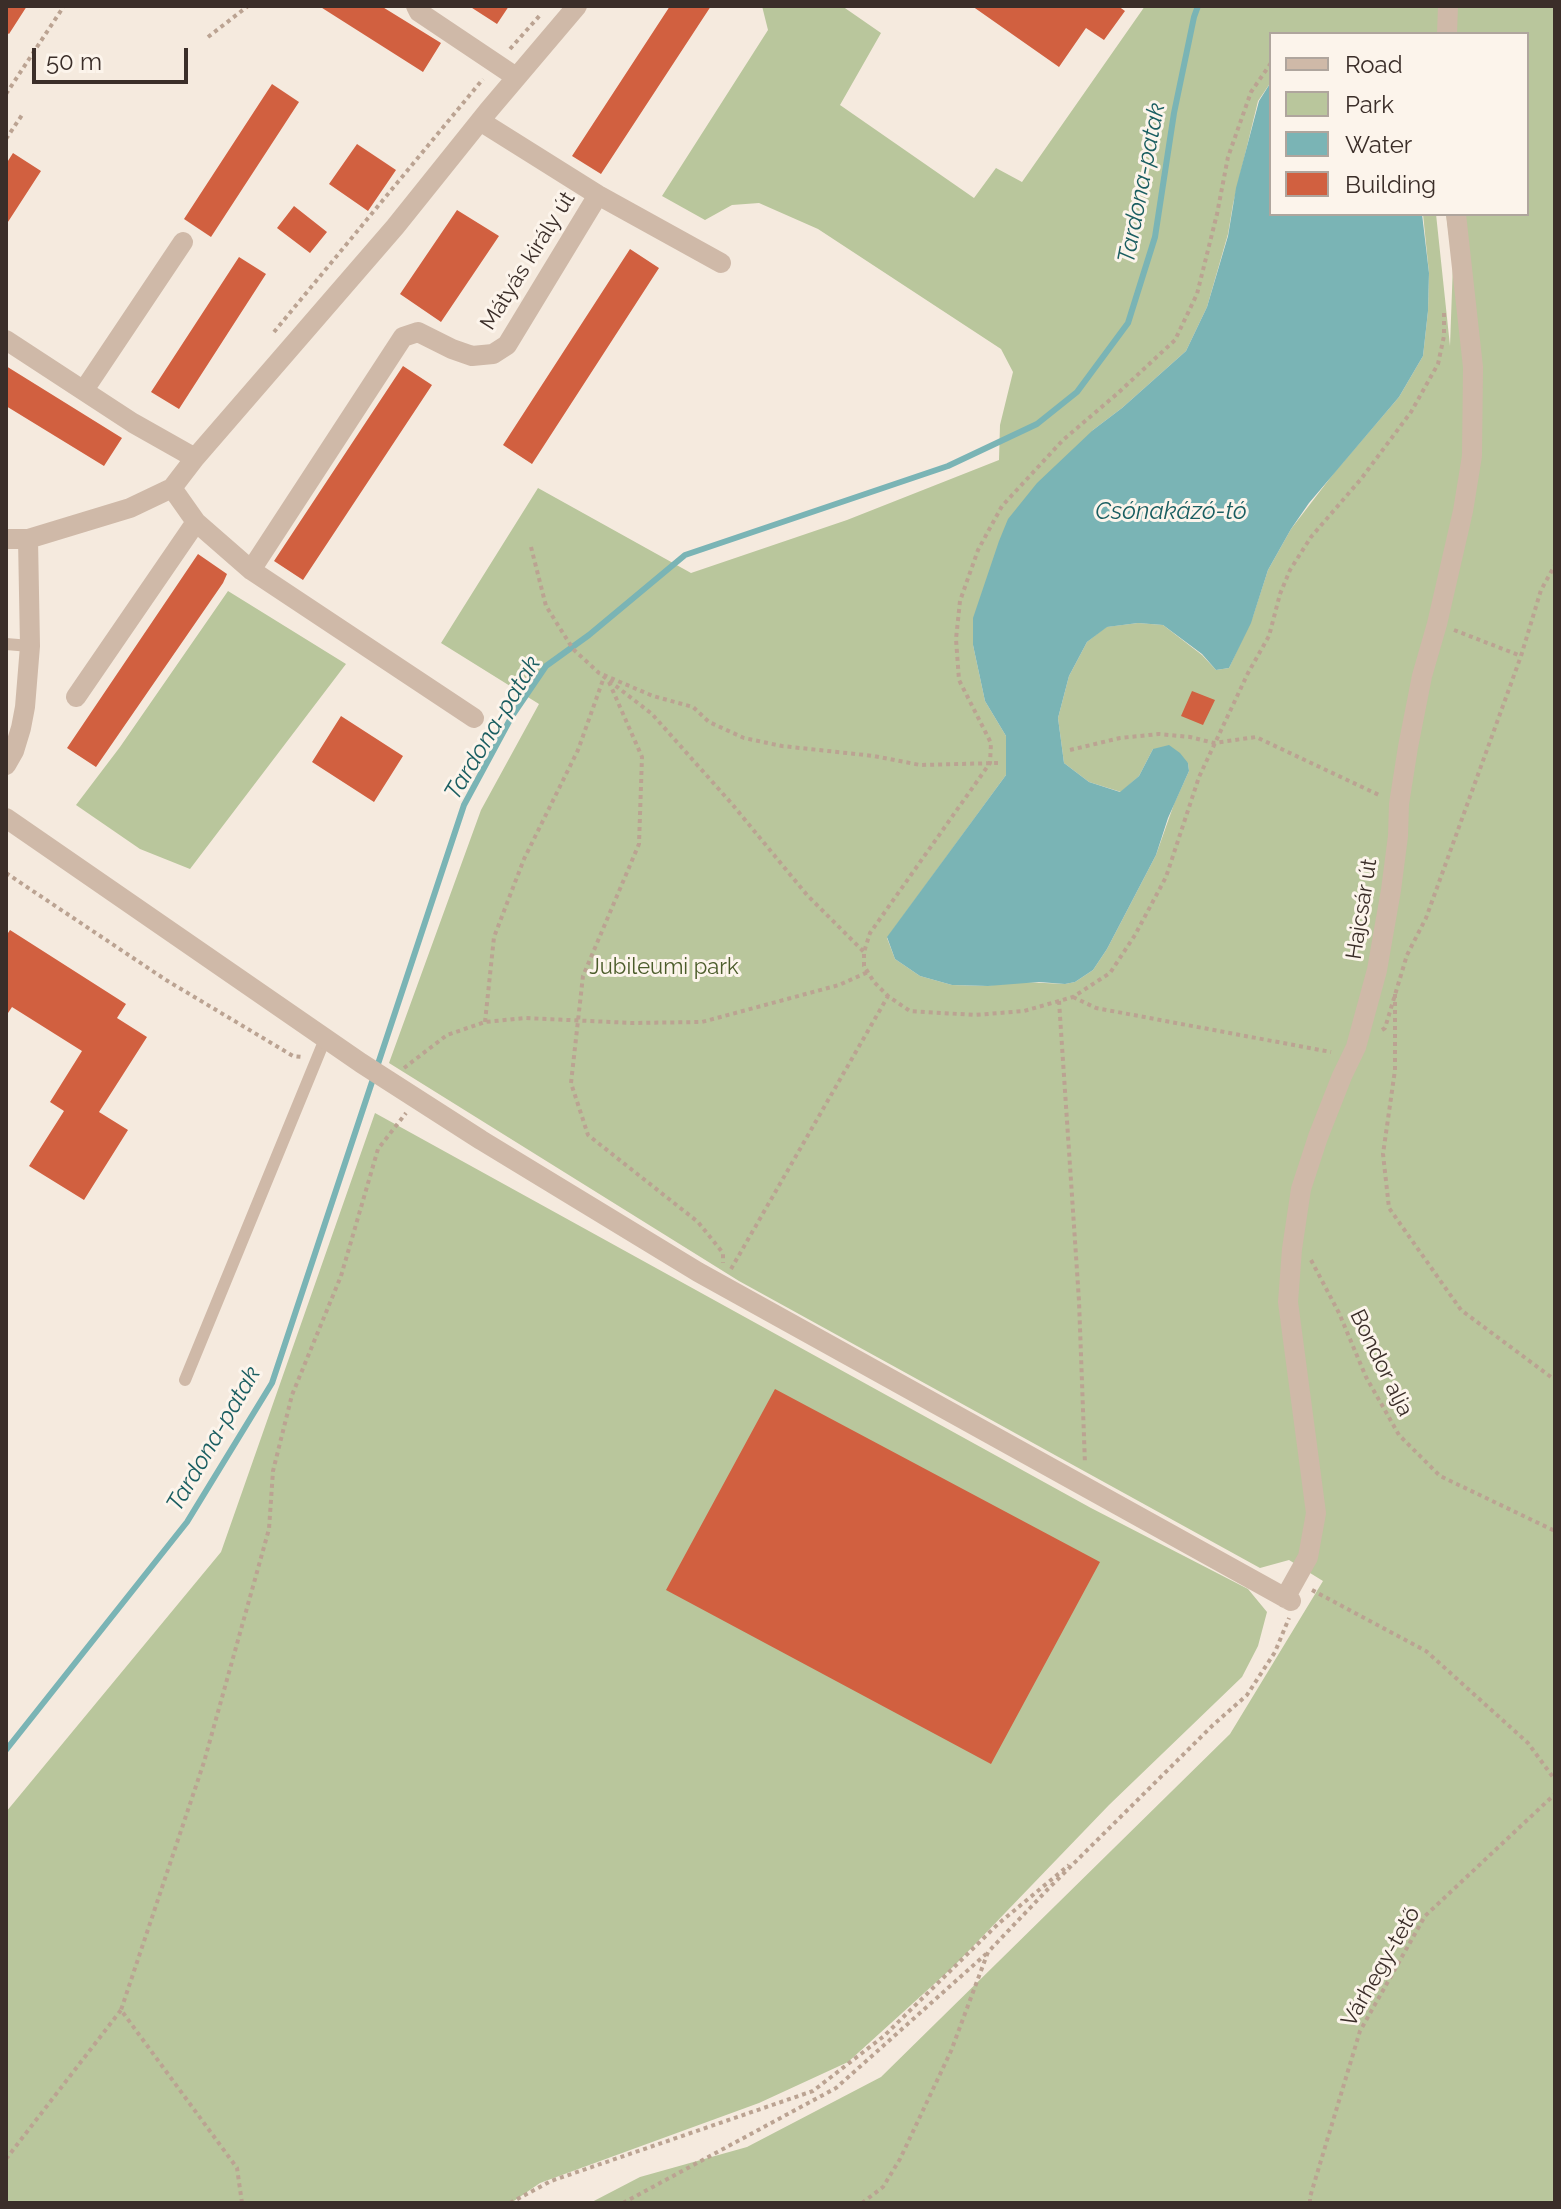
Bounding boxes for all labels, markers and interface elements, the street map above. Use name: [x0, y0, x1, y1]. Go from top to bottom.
scale bar: [36, 32, 192, 82]
legend: [1269, 32, 1529, 216]
text: 50 m: [46, 47, 102, 76]
text: Road: [1345, 50, 1403, 79]
text: Park: [1345, 90, 1394, 119]
water label: Tardona-patak: [1112, 100, 1172, 266]
text: Water: [1345, 130, 1412, 159]
text: Building: [1345, 170, 1436, 199]
street label: Mátyás király út: [475, 187, 581, 335]
water label: Csónakázó-tó: [1095, 498, 1247, 526]
water label: Tardona-patak: [439, 651, 547, 805]
street label: Hajcsár út: [1341, 857, 1383, 961]
park label: Jubileumi park: [589, 954, 739, 980]
street label: Bondor alja: [1344, 1305, 1418, 1421]
water label: Tardona-patak: [161, 1361, 267, 1517]
street label: Várhegy-tető: [1336, 1902, 1426, 2032]

